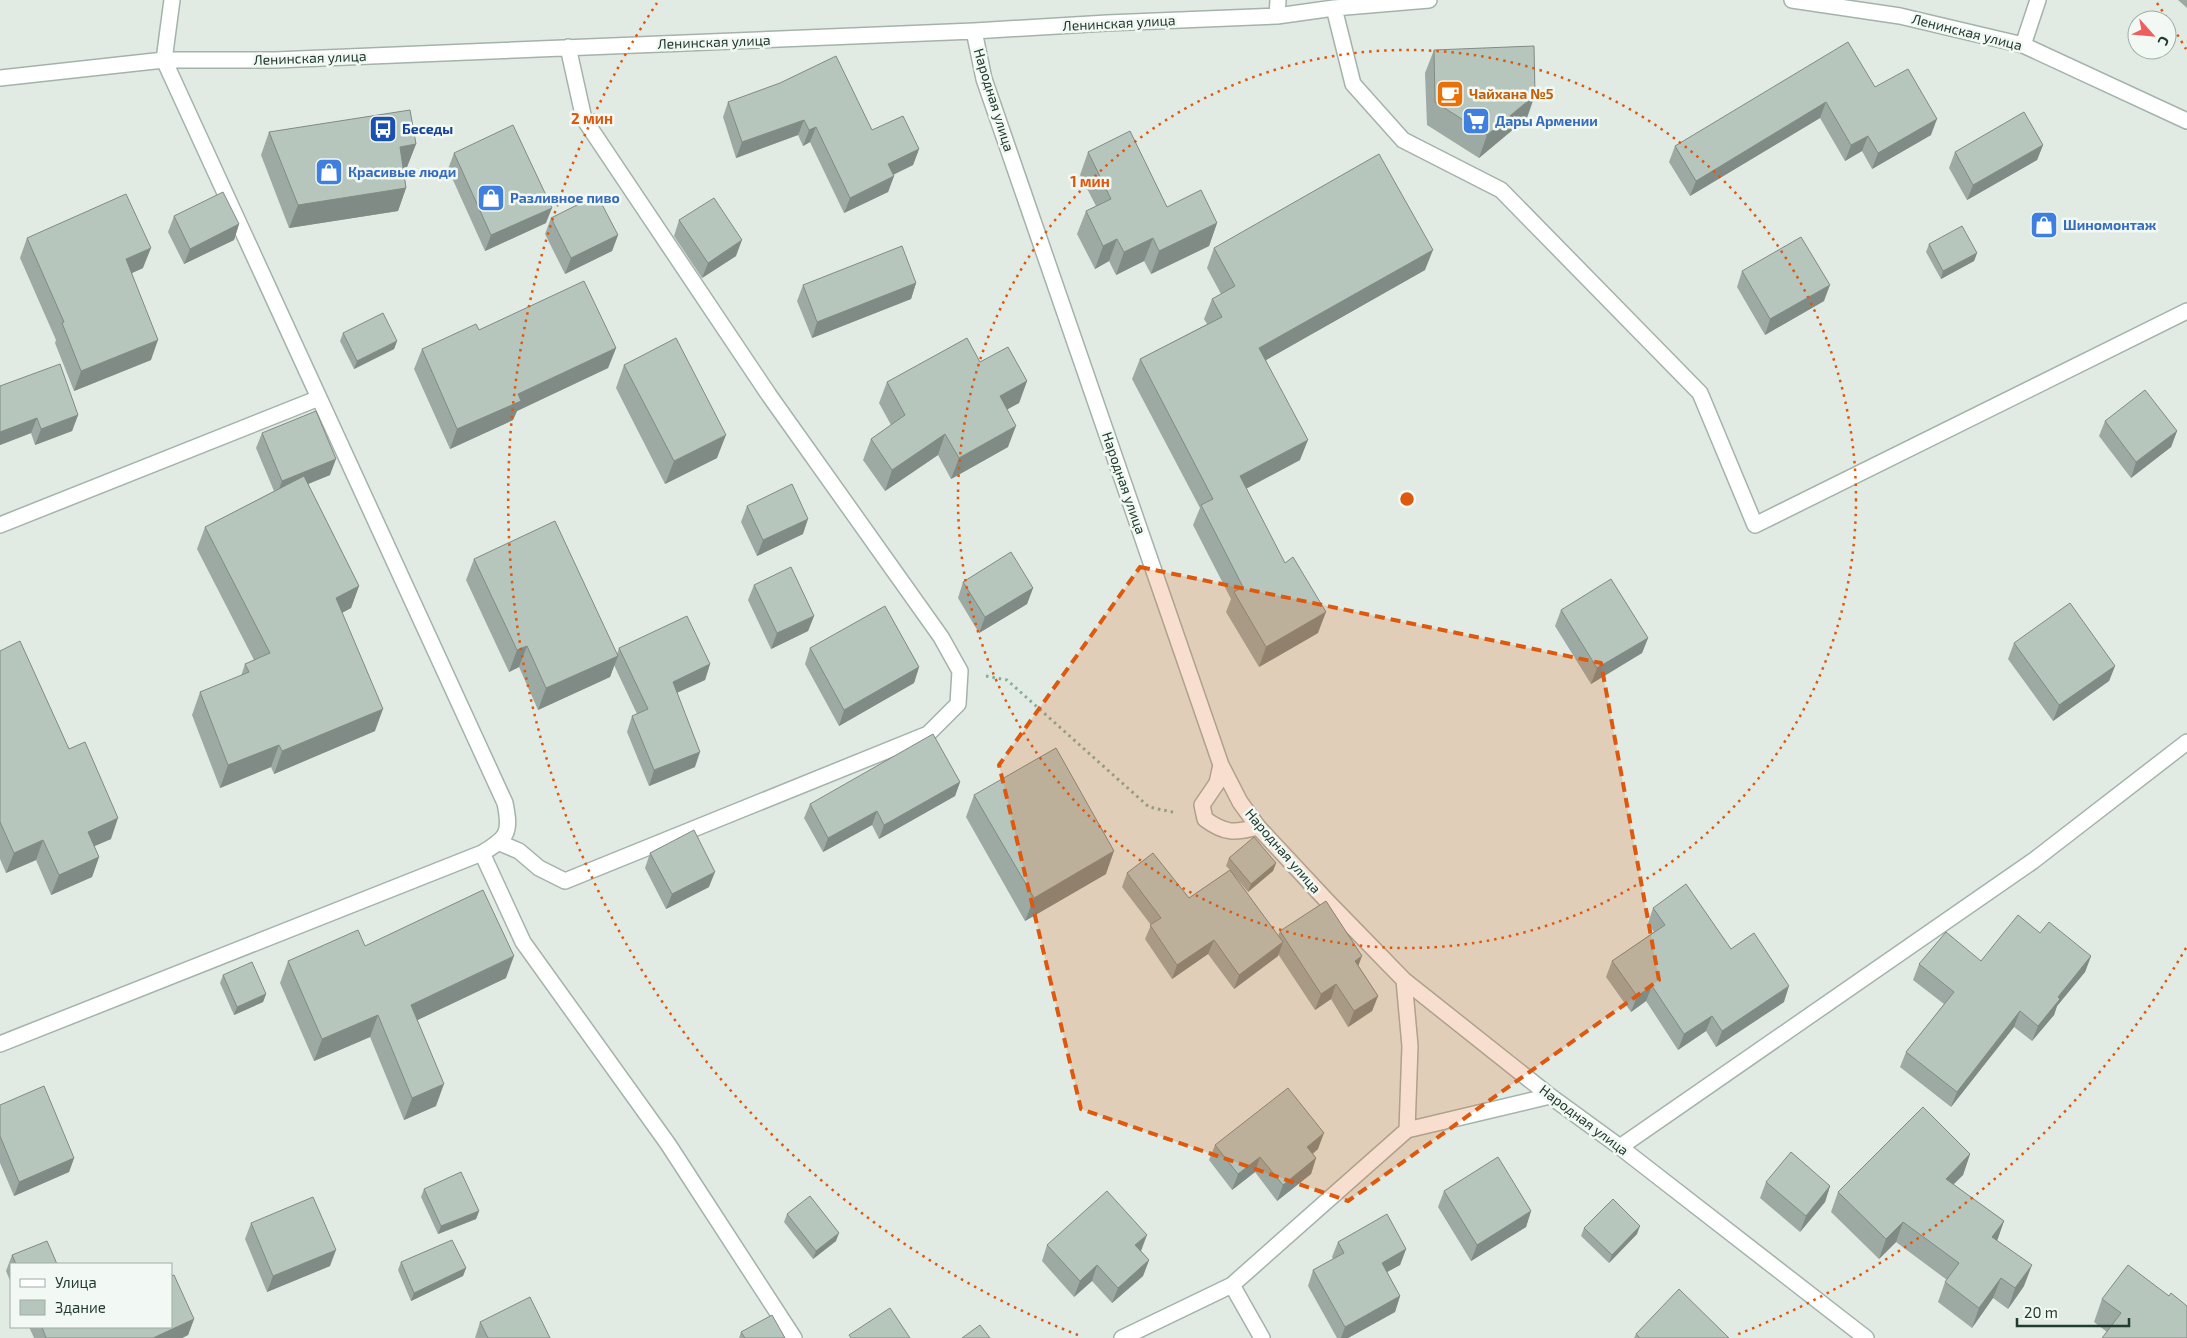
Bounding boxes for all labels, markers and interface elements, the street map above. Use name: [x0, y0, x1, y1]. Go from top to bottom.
street label: Ленинская улица: [1910, 10, 2024, 53]
north arrow: [2127, 10, 2177, 60]
street label: Ленинская улица: [1062, 11, 1176, 34]
street label: Ленинская улица: [657, 31, 771, 52]
text: С: [2155, 34, 2173, 49]
street label: Народная улица: [971, 46, 1018, 153]
street label: Ленинская улица: [253, 47, 367, 68]
cafe icon: Чайхана №5: [1435, 79, 1465, 109]
place label: Чайхана №5: [1469, 85, 1554, 102]
supermarket icon: Дары Армении: [1461, 106, 1491, 136]
text: 2 мин: [571, 109, 613, 127]
place label: Дары Армении: [1495, 112, 1598, 129]
bus stop icon: Беседы: [368, 114, 398, 144]
place label: Беседы: [402, 120, 453, 137]
shop icon: Красивые люди: [314, 157, 344, 187]
place label: Красивые люди: [348, 163, 456, 180]
text: 1 мин: [1070, 172, 1110, 190]
shop icon: Разливное пиво: [476, 183, 506, 213]
place label: Разливное пиво: [510, 189, 620, 206]
shop icon: Шиномонтаж: [2029, 210, 2059, 240]
place label: Шиномонтаж: [2063, 216, 2157, 233]
street label: Народная улица: [1099, 429, 1150, 536]
centre of rings: [1398, 490, 1416, 508]
street label: Народная улица: [1242, 805, 1325, 897]
street label: Народная улица: [1536, 1081, 1632, 1159]
legend: [10, 1263, 172, 1328]
text: Улица: [55, 1273, 97, 1291]
scale bar: [2017, 1296, 2130, 1328]
text: Здание: [55, 1298, 106, 1316]
text: 20 m: [2024, 1303, 2058, 1321]

